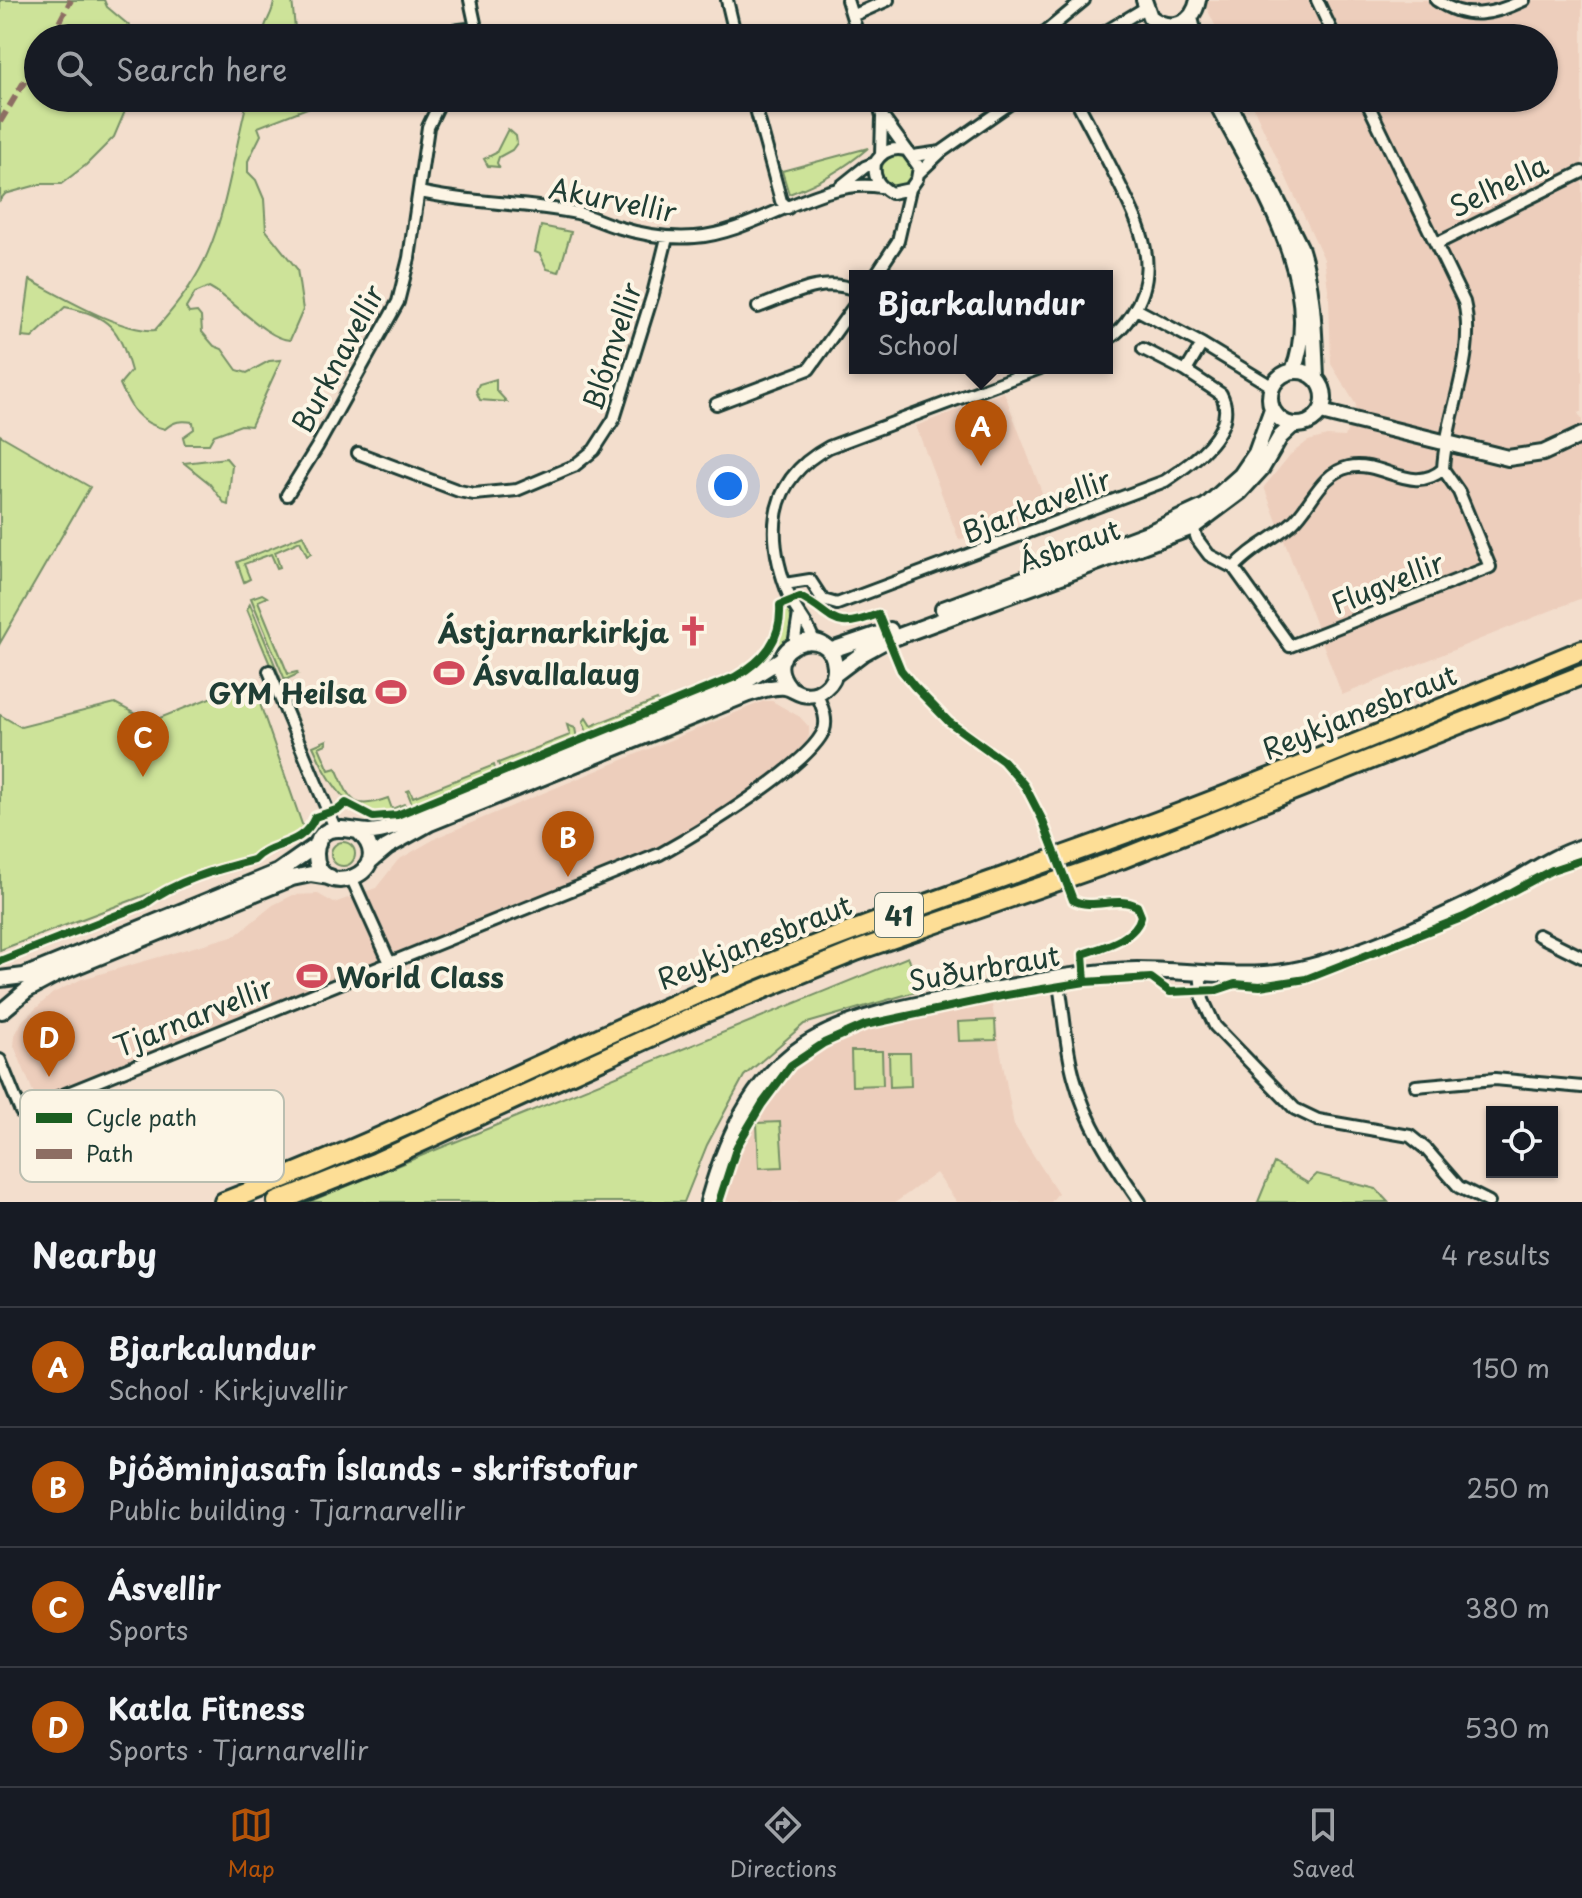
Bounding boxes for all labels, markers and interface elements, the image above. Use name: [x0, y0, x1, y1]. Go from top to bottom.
search box: [24, 24, 1558, 112]
icon: search: [52, 46, 96, 90]
text: Search here: [116, 46, 288, 91]
street label: Selhella: [1441, 142, 1555, 227]
street label: Akurvellir: [546, 166, 681, 232]
popup: [849, 270, 1113, 374]
street label: Burknavellir: [280, 276, 394, 440]
street label: Blómvellir: [570, 276, 652, 415]
text: Bjarkalundur: [877, 280, 1085, 325]
text: School: [877, 325, 959, 364]
pin: A: [955, 400, 1007, 466]
street label: Bjarkavellir: [955, 457, 1117, 553]
your location: [708, 466, 748, 506]
street label: Ásbraut: [1012, 507, 1126, 583]
street label: Flugvellir: [1324, 540, 1450, 624]
place label: Ástjarnarkirkja: [437, 610, 669, 653]
church icon: Ástjarnarkirkja: [676, 614, 710, 648]
place label: Ásvallalaug: [472, 652, 640, 695]
street label: Reykjanesbraut: [1255, 652, 1463, 770]
sports icon: Ásvallalaug: [432, 656, 466, 690]
place label: GYM Heilsa: [208, 671, 367, 714]
sports icon: GYM Heilsa: [374, 675, 408, 709]
pin: C: [117, 711, 169, 777]
pin: B: [542, 811, 594, 877]
street label: Reykjanesbraut: [650, 882, 858, 1000]
road number: 41: [875, 893, 923, 937]
street label: Suðurbraut: [905, 933, 1063, 1001]
place label: World Class: [336, 955, 504, 998]
sports icon: World Class: [295, 959, 329, 993]
street label: Tjarnarvellir: [107, 964, 279, 1067]
pin: D: [23, 1011, 75, 1077]
legend: [20, 1090, 284, 1182]
text: Cycle path: [86, 1100, 197, 1133]
map controls: [1486, 1106, 1558, 1178]
button: locate: [1486, 1106, 1558, 1178]
text: Path: [86, 1136, 134, 1169]
text: Nearby: [32, 1228, 157, 1280]
text: 4 results: [1441, 1235, 1550, 1274]
text: Bjarkalundur: [108, 1325, 316, 1370]
text: A: [48, 1348, 68, 1387]
text: 150 m: [1472, 1348, 1550, 1387]
text: School · Kirkjuvellir: [108, 1370, 348, 1409]
text: Þjóðminjasafn Íslands - skrifstofur: [108, 1445, 637, 1490]
text: B: [49, 1468, 67, 1507]
text: 250 m: [1466, 1468, 1550, 1507]
text: Public building · Tjarnarvellir: [108, 1490, 465, 1529]
text: Ásvellir: [108, 1565, 221, 1610]
text: C: [48, 1588, 68, 1627]
text: 380 m: [1465, 1588, 1550, 1627]
text: Sports: [108, 1610, 188, 1649]
text: Katla Fitness: [108, 1685, 305, 1730]
text: D: [48, 1708, 68, 1747]
text: 530 m: [1464, 1708, 1550, 1747]
text: Sports · Tjarnarvellir: [108, 1730, 368, 1769]
tab: Map: [228, 1803, 275, 1884]
tab: Directions: [730, 1803, 837, 1884]
tab: Saved: [1292, 1803, 1354, 1884]

